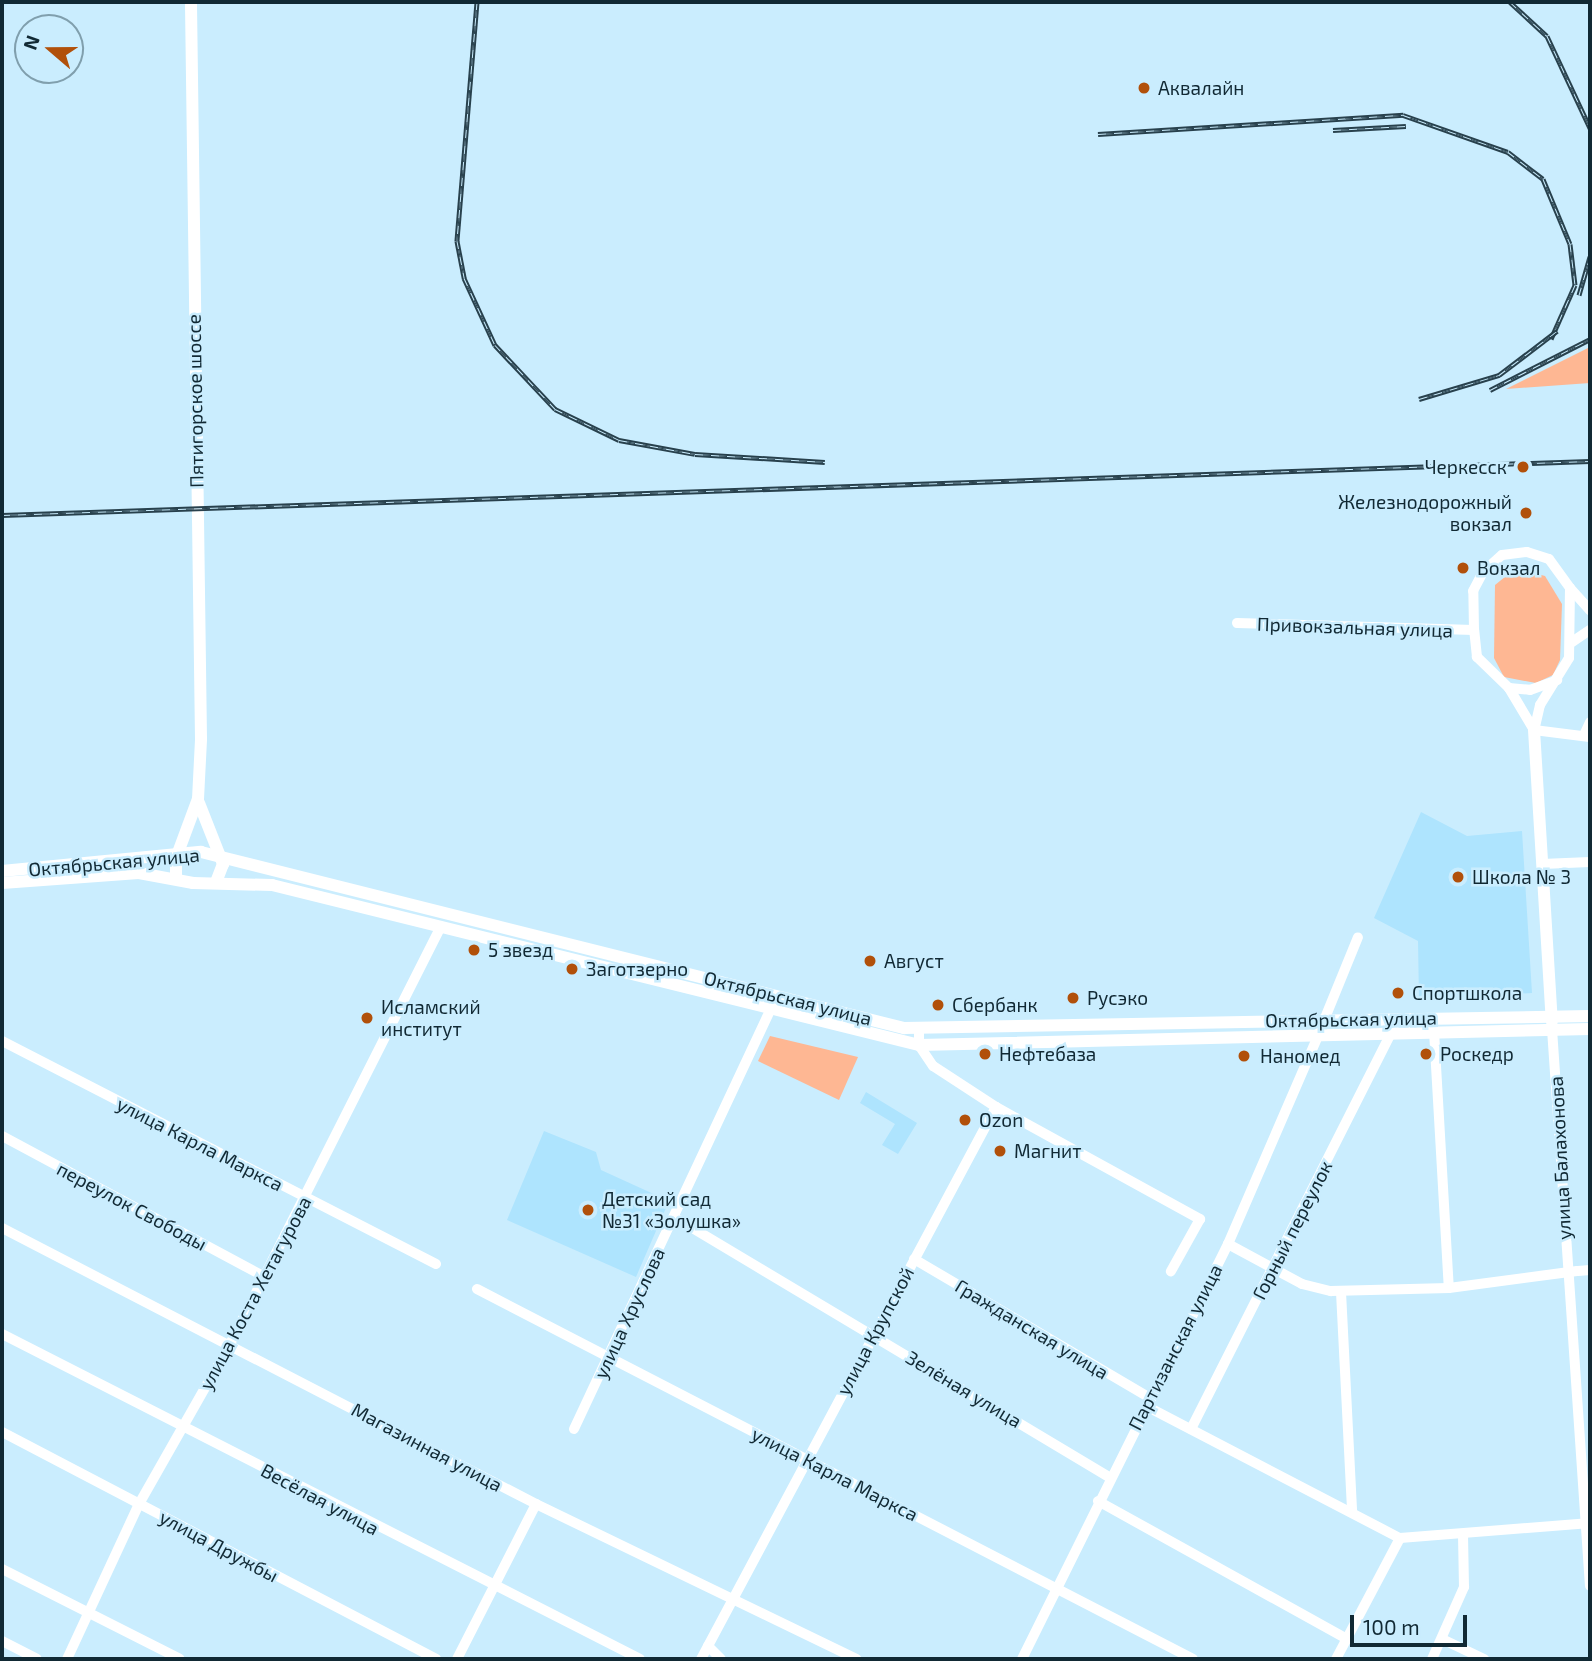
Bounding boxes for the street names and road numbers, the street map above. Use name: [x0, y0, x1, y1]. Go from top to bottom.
street label: Пятигорское шоссе: [182, 314, 208, 488]
street label: Привокзальная улица: [1257, 612, 1453, 642]
street label: Октябрьская улица: [27, 843, 201, 881]
street label: Октябрьская улица: [702, 966, 874, 1030]
street label: Октябрьская улица: [1265, 1006, 1437, 1032]
street label: улица Балахонова: [1544, 1076, 1576, 1240]
street label: улица Карла Маркса: [113, 1092, 287, 1196]
street label: переулок Свободы: [53, 1157, 211, 1255]
street label: Горный переулок: [1247, 1157, 1337, 1303]
street label: улица Коста Хетагурова: [194, 1192, 316, 1394]
street label: улица Хруслова: [589, 1244, 669, 1382]
street label: Партизанская улица: [1123, 1260, 1227, 1434]
street label: улица Крупской: [832, 1263, 918, 1399]
street label: Гражданская улица: [951, 1274, 1113, 1384]
street label: Зелёная улица: [902, 1346, 1026, 1432]
street label: Магазинная улица: [348, 1398, 506, 1496]
street label: улица Карла Маркса: [748, 1422, 922, 1526]
street label: Весёлая улица: [257, 1458, 383, 1540]
street label: улица Дружбы: [156, 1505, 282, 1587]

